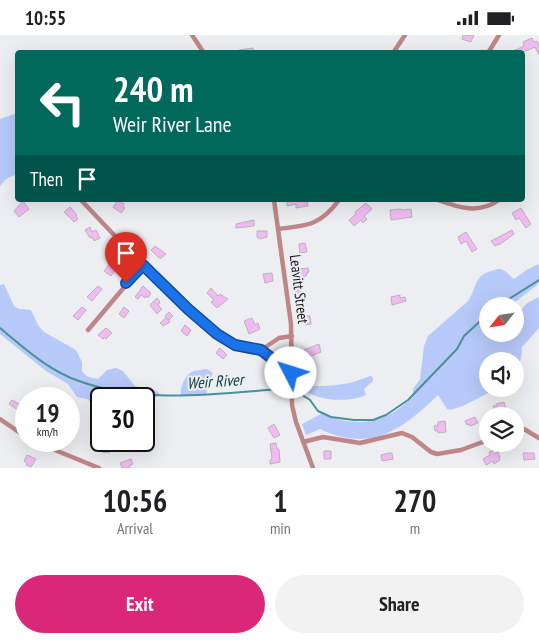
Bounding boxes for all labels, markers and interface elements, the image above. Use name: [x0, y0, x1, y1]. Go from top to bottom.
text: 10:55: [25, 6, 66, 30]
text: 240 m: [113, 66, 194, 112]
icon: left: [30, 70, 95, 135]
text: Weir River Lane: [113, 110, 232, 138]
icon: arrive: [73, 165, 101, 193]
text: Then: [30, 167, 63, 191]
pin: [105, 232, 147, 283]
icon: arrive: [112, 239, 140, 267]
street label: Leavitt Street: [286, 253, 313, 325]
north arrow: [479, 297, 524, 343]
map controls: [479, 297, 524, 452]
position arrow: [264, 346, 316, 398]
button: sound: [479, 352, 524, 397]
water label: Weir River: [186, 369, 246, 393]
speed limit sign: 30: [90, 387, 155, 452]
text: 19: [36, 397, 59, 429]
button: layers: [479, 407, 524, 452]
text: km/h: [37, 424, 58, 439]
text: 10:56: [103, 481, 167, 520]
text: 1: [273, 481, 288, 520]
text: 270: [393, 481, 436, 520]
text: Arrival: [117, 518, 153, 538]
text: min: [270, 518, 291, 538]
text: m: [410, 518, 420, 538]
button: Exit: [15, 575, 265, 633]
button: Share: [275, 575, 524, 633]

